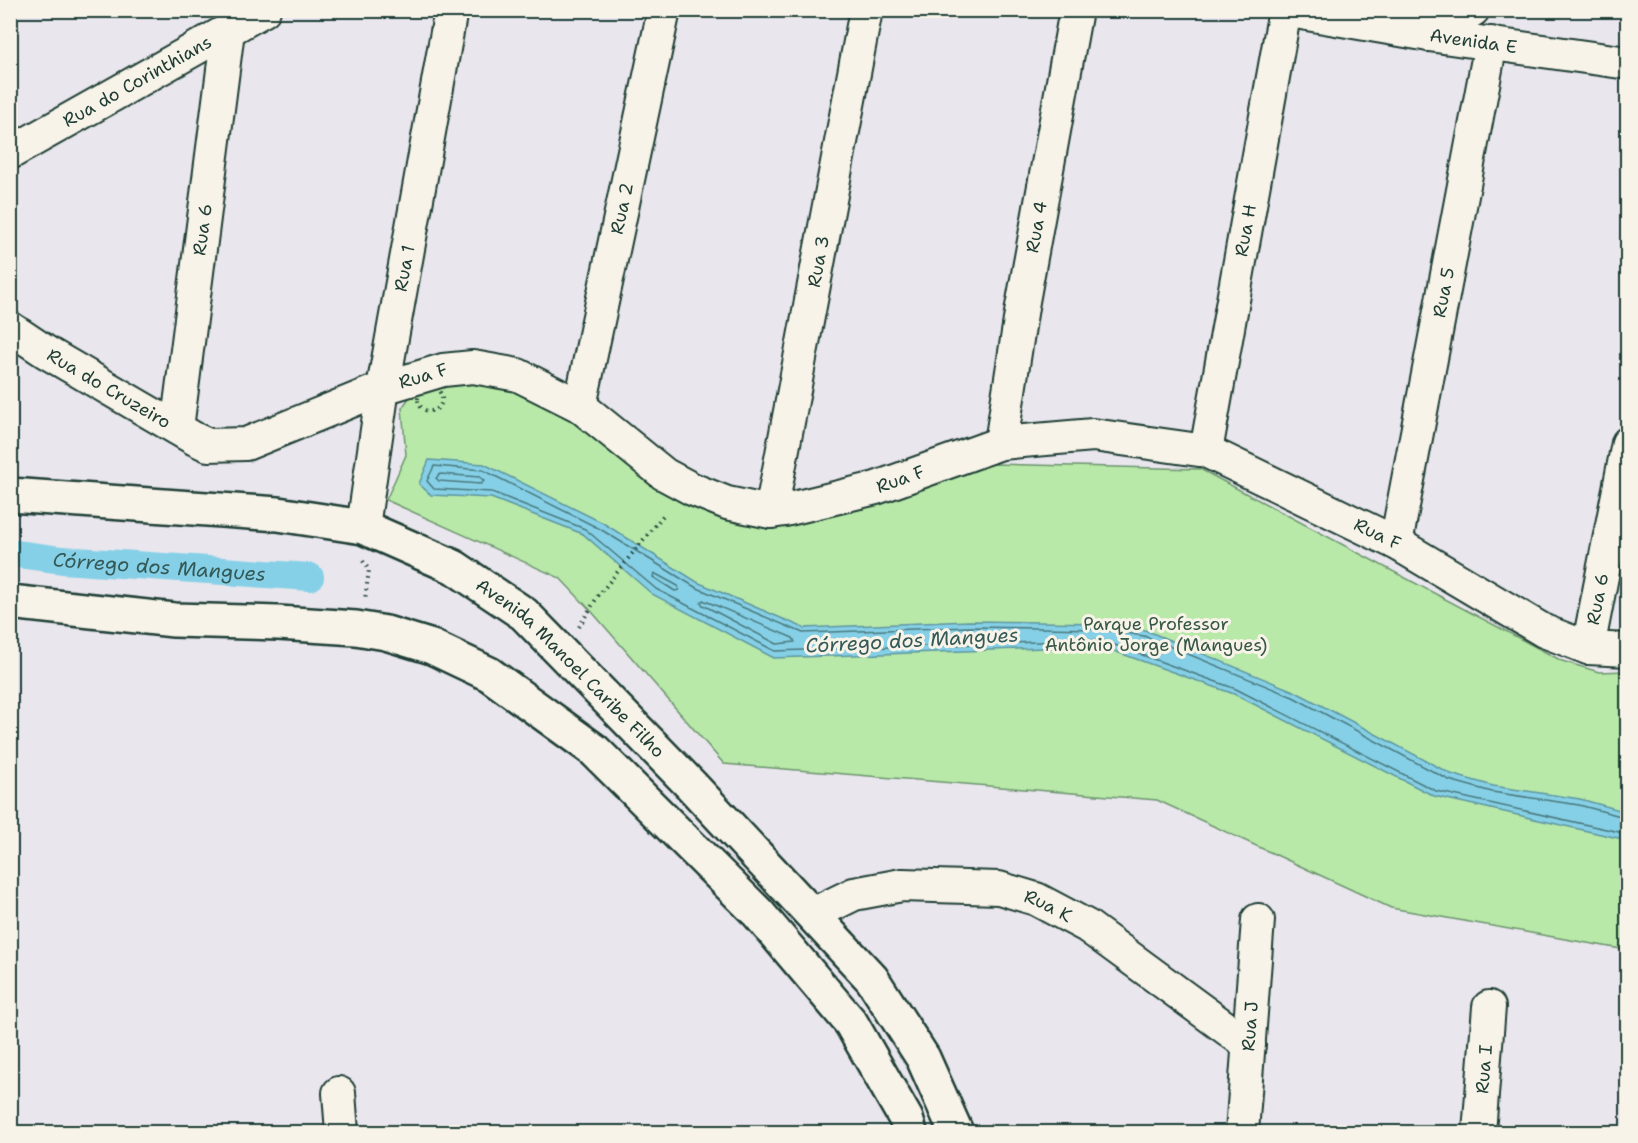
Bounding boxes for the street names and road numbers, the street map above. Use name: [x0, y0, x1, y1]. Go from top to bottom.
street label: Avenida E: [1428, 23, 1519, 59]
street label: Rua do Corinthians: [58, 30, 216, 133]
street label: Rua 2: [605, 180, 639, 236]
street label: Rua 4: [1020, 199, 1053, 255]
street label: Rua 6: [187, 202, 218, 257]
street label: Rua H: [1229, 202, 1262, 259]
street label: Rua 3: [802, 234, 835, 289]
street label: Rua 1: [389, 243, 421, 294]
street label: Rua 5: [1427, 265, 1460, 320]
street label: Rua do Cruzeiro: [42, 343, 175, 434]
street label: Rua F: [396, 357, 450, 395]
street label: Rua F: [873, 460, 928, 499]
street label: Rua F: [1350, 512, 1405, 556]
street label: Rua 6: [1581, 571, 1614, 627]
street label: Avenida Manoel Caribe Filho: [471, 573, 670, 763]
street label: Rua K: [1021, 884, 1077, 928]
street label: Rua J: [1236, 1000, 1264, 1052]
street label: Rua I: [1470, 1043, 1498, 1095]

